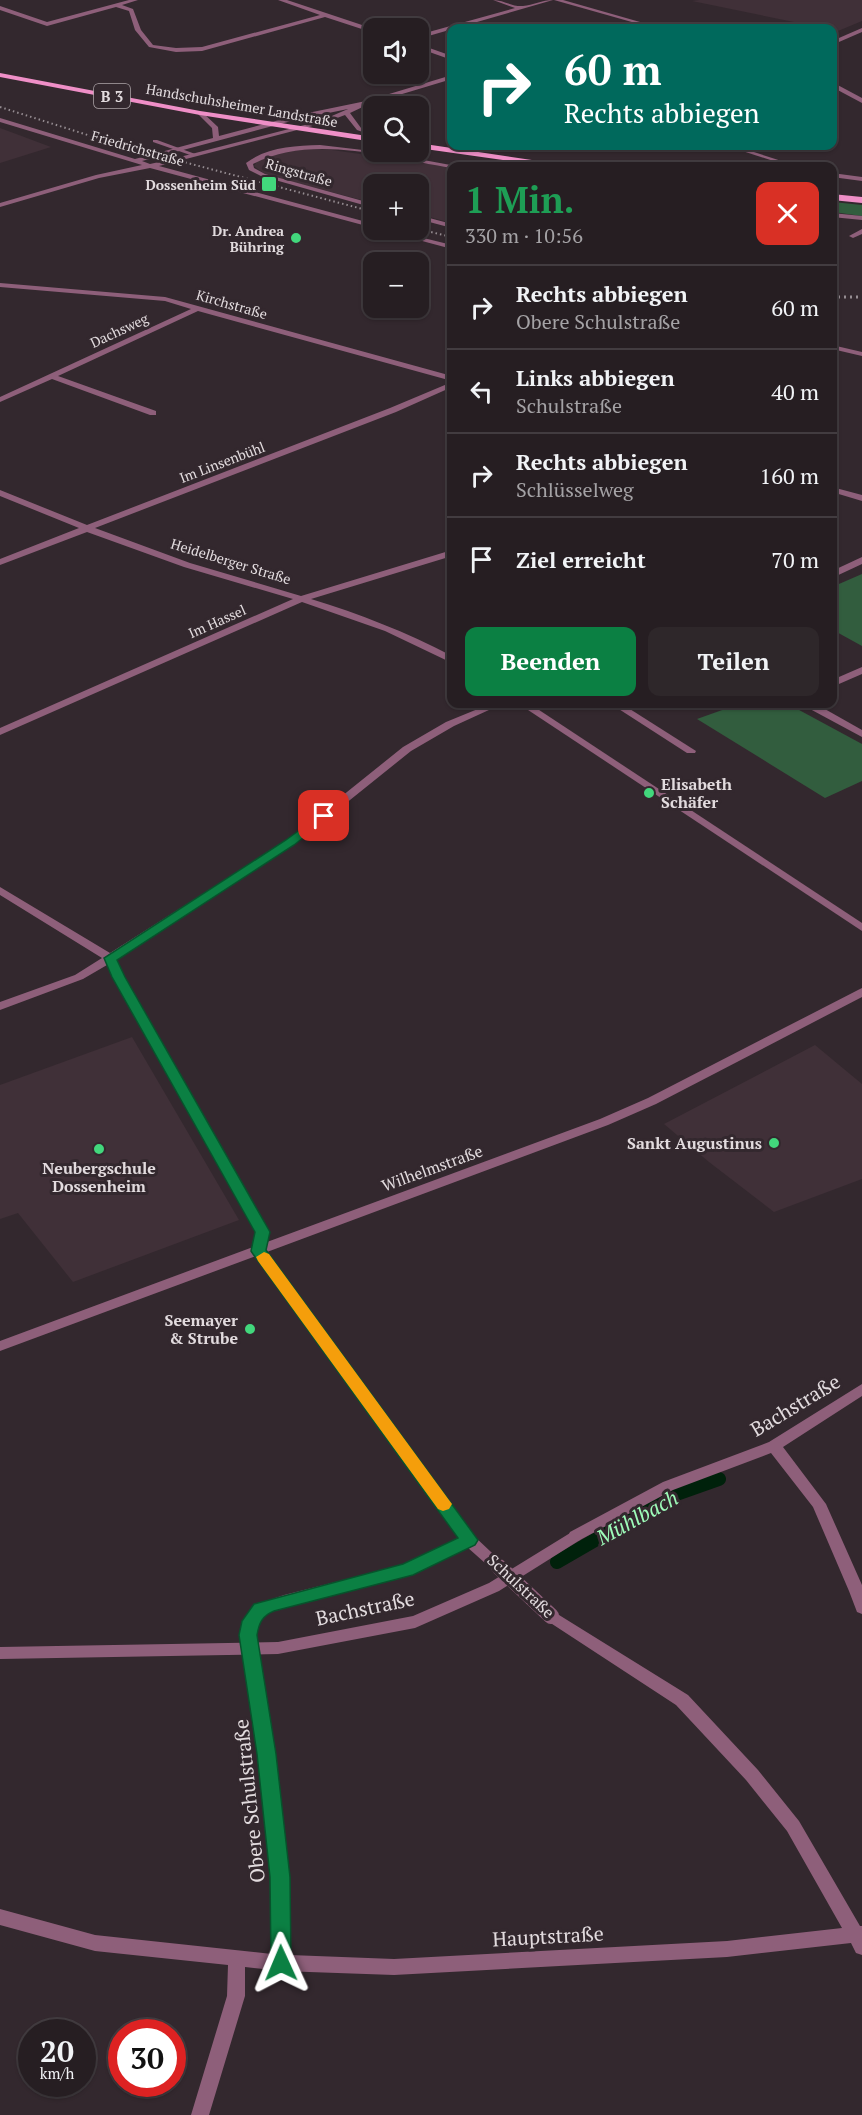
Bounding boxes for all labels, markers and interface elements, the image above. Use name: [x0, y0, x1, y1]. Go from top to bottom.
map controls: [363, 18, 429, 318]
button: sound: [363, 18, 429, 84]
text: 60 m: [564, 41, 662, 97]
icon: right: [465, 48, 543, 126]
street label: Handschuhsheimer Landstraße: [145, 79, 339, 131]
road number: B 3: [94, 84, 130, 108]
text: Rechts abbiegen: [564, 95, 760, 131]
button: search: [363, 96, 429, 162]
street label: Friedrichstraße: [89, 126, 187, 170]
street label: Ringstraße: [263, 153, 335, 191]
button: +: [363, 174, 429, 240]
place label: Dossenheim Süd: [145, 175, 257, 194]
marker: Dossenheim Süd: [260, 175, 278, 193]
text: 1 Min.: [465, 176, 574, 223]
button: close: [756, 182, 819, 245]
place label: Dr. Andrea Bühring: [212, 221, 285, 256]
text: 330 m · 10:56: [465, 222, 583, 249]
marker: Dr. Andrea Bühring: [289, 231, 303, 245]
button: −: [363, 252, 429, 318]
text: Rechts abbiegen: [516, 279, 688, 308]
street label: Kirchstraße: [194, 285, 270, 323]
icon: right: [465, 291, 498, 324]
text: 60 m: [771, 293, 819, 322]
street label: Dachsweg: [87, 308, 152, 352]
text: Obere Schulstraße: [516, 308, 680, 335]
text: Links abbiegen: [516, 363, 675, 392]
icon: left: [465, 375, 498, 408]
text: 40 m: [771, 377, 819, 406]
text: Schulstraße: [516, 392, 622, 419]
street label: Im Linsenbühl: [177, 437, 267, 487]
text: Rechts abbiegen: [516, 447, 688, 476]
icon: right: [465, 459, 498, 492]
text: 160 m: [759, 461, 819, 490]
text: Schlüsselweg: [516, 476, 634, 503]
street label: Heidelberger Straße: [169, 534, 293, 588]
icon: arrive: [465, 543, 498, 576]
text: Ziel erreicht: [516, 545, 646, 574]
text: 70 m: [771, 545, 819, 574]
street label: Im Hassel: [185, 600, 249, 642]
button: Beenden: [465, 627, 636, 696]
button: Teilen: [648, 627, 819, 696]
place label: Elisabeth Schäfer: [661, 773, 733, 813]
marker: Elisabeth Schäfer: [642, 786, 656, 800]
pin: [298, 790, 349, 841]
icon: arrive: [307, 799, 340, 832]
place label: Sankt Augustinus: [627, 1132, 762, 1154]
marker: Sankt Augustinus: [767, 1136, 781, 1150]
street label: Wilhelmstraße: [378, 1140, 486, 1196]
marker: Neubergschule Dossenheim: [92, 1142, 106, 1156]
place label: Neubergschule Dossenheim: [42, 1157, 156, 1197]
place label: Seemayer & Strube: [164, 1309, 238, 1349]
marker: Seemayer & Strube: [243, 1322, 257, 1336]
street label: Bachstraße: [745, 1368, 845, 1442]
water label: Mühlbach: [590, 1483, 683, 1551]
street label: Schulstraße: [482, 1549, 560, 1623]
street label: Bachstraße: [313, 1584, 417, 1632]
street label: Obere Schulstraße: [227, 1718, 271, 1884]
street label: Hauptstraße: [492, 1920, 604, 1952]
position arrow: [249, 1931, 313, 1995]
speed limit sign: 30: [108, 2019, 186, 2097]
text: 20: [40, 2031, 74, 2071]
text: km/h: [40, 2063, 74, 2083]

